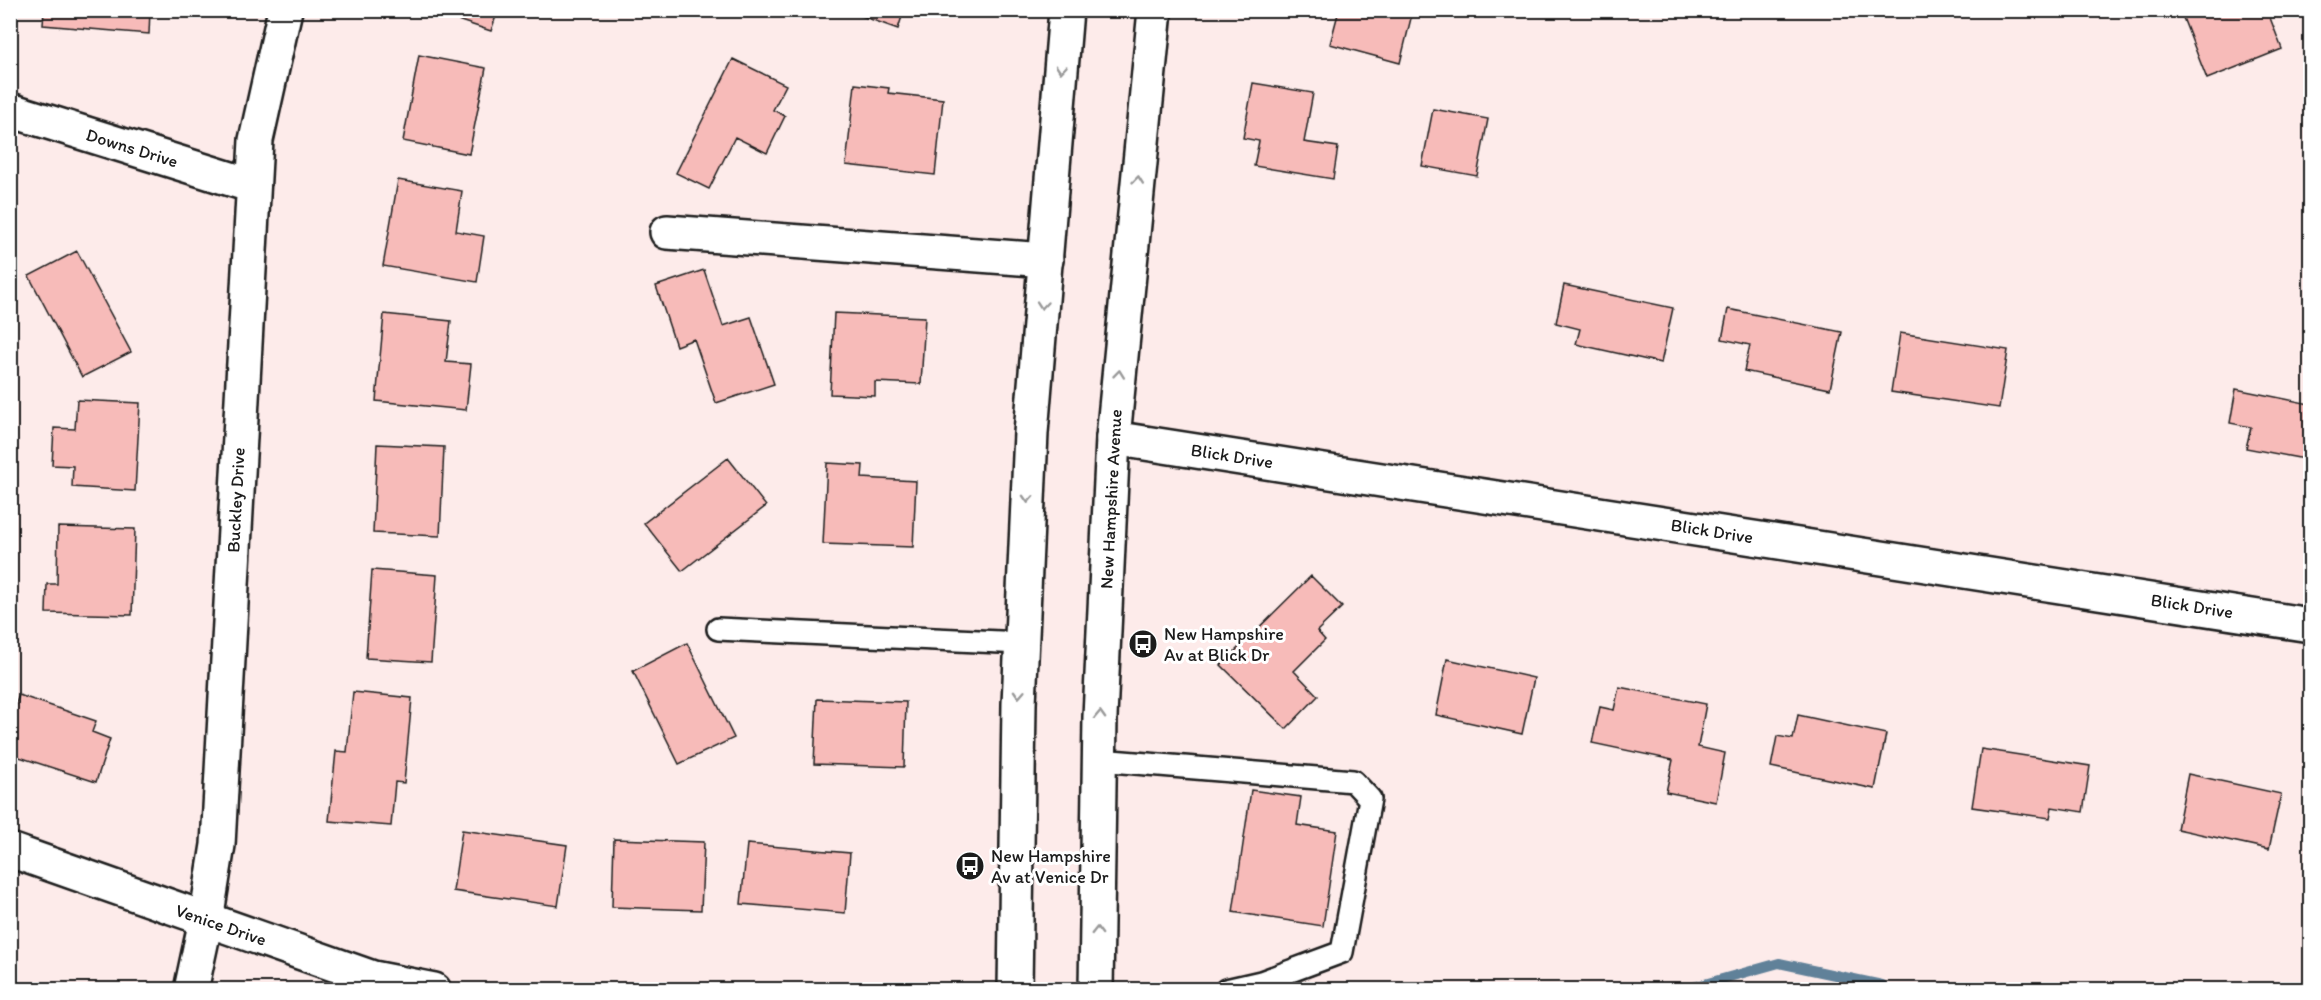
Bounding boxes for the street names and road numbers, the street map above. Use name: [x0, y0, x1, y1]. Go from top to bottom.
street label: Downs Drive: [83, 124, 181, 172]
street label: New Hampshire Avenue: [1095, 408, 1127, 590]
street label: Blick Drive: [1189, 439, 1275, 473]
street label: Buckley Drive: [222, 447, 250, 553]
street label: Blick Drive: [1669, 514, 1755, 548]
street label: Blick Drive: [2149, 589, 2235, 623]
street label: Venice Drive: [173, 899, 269, 951]

